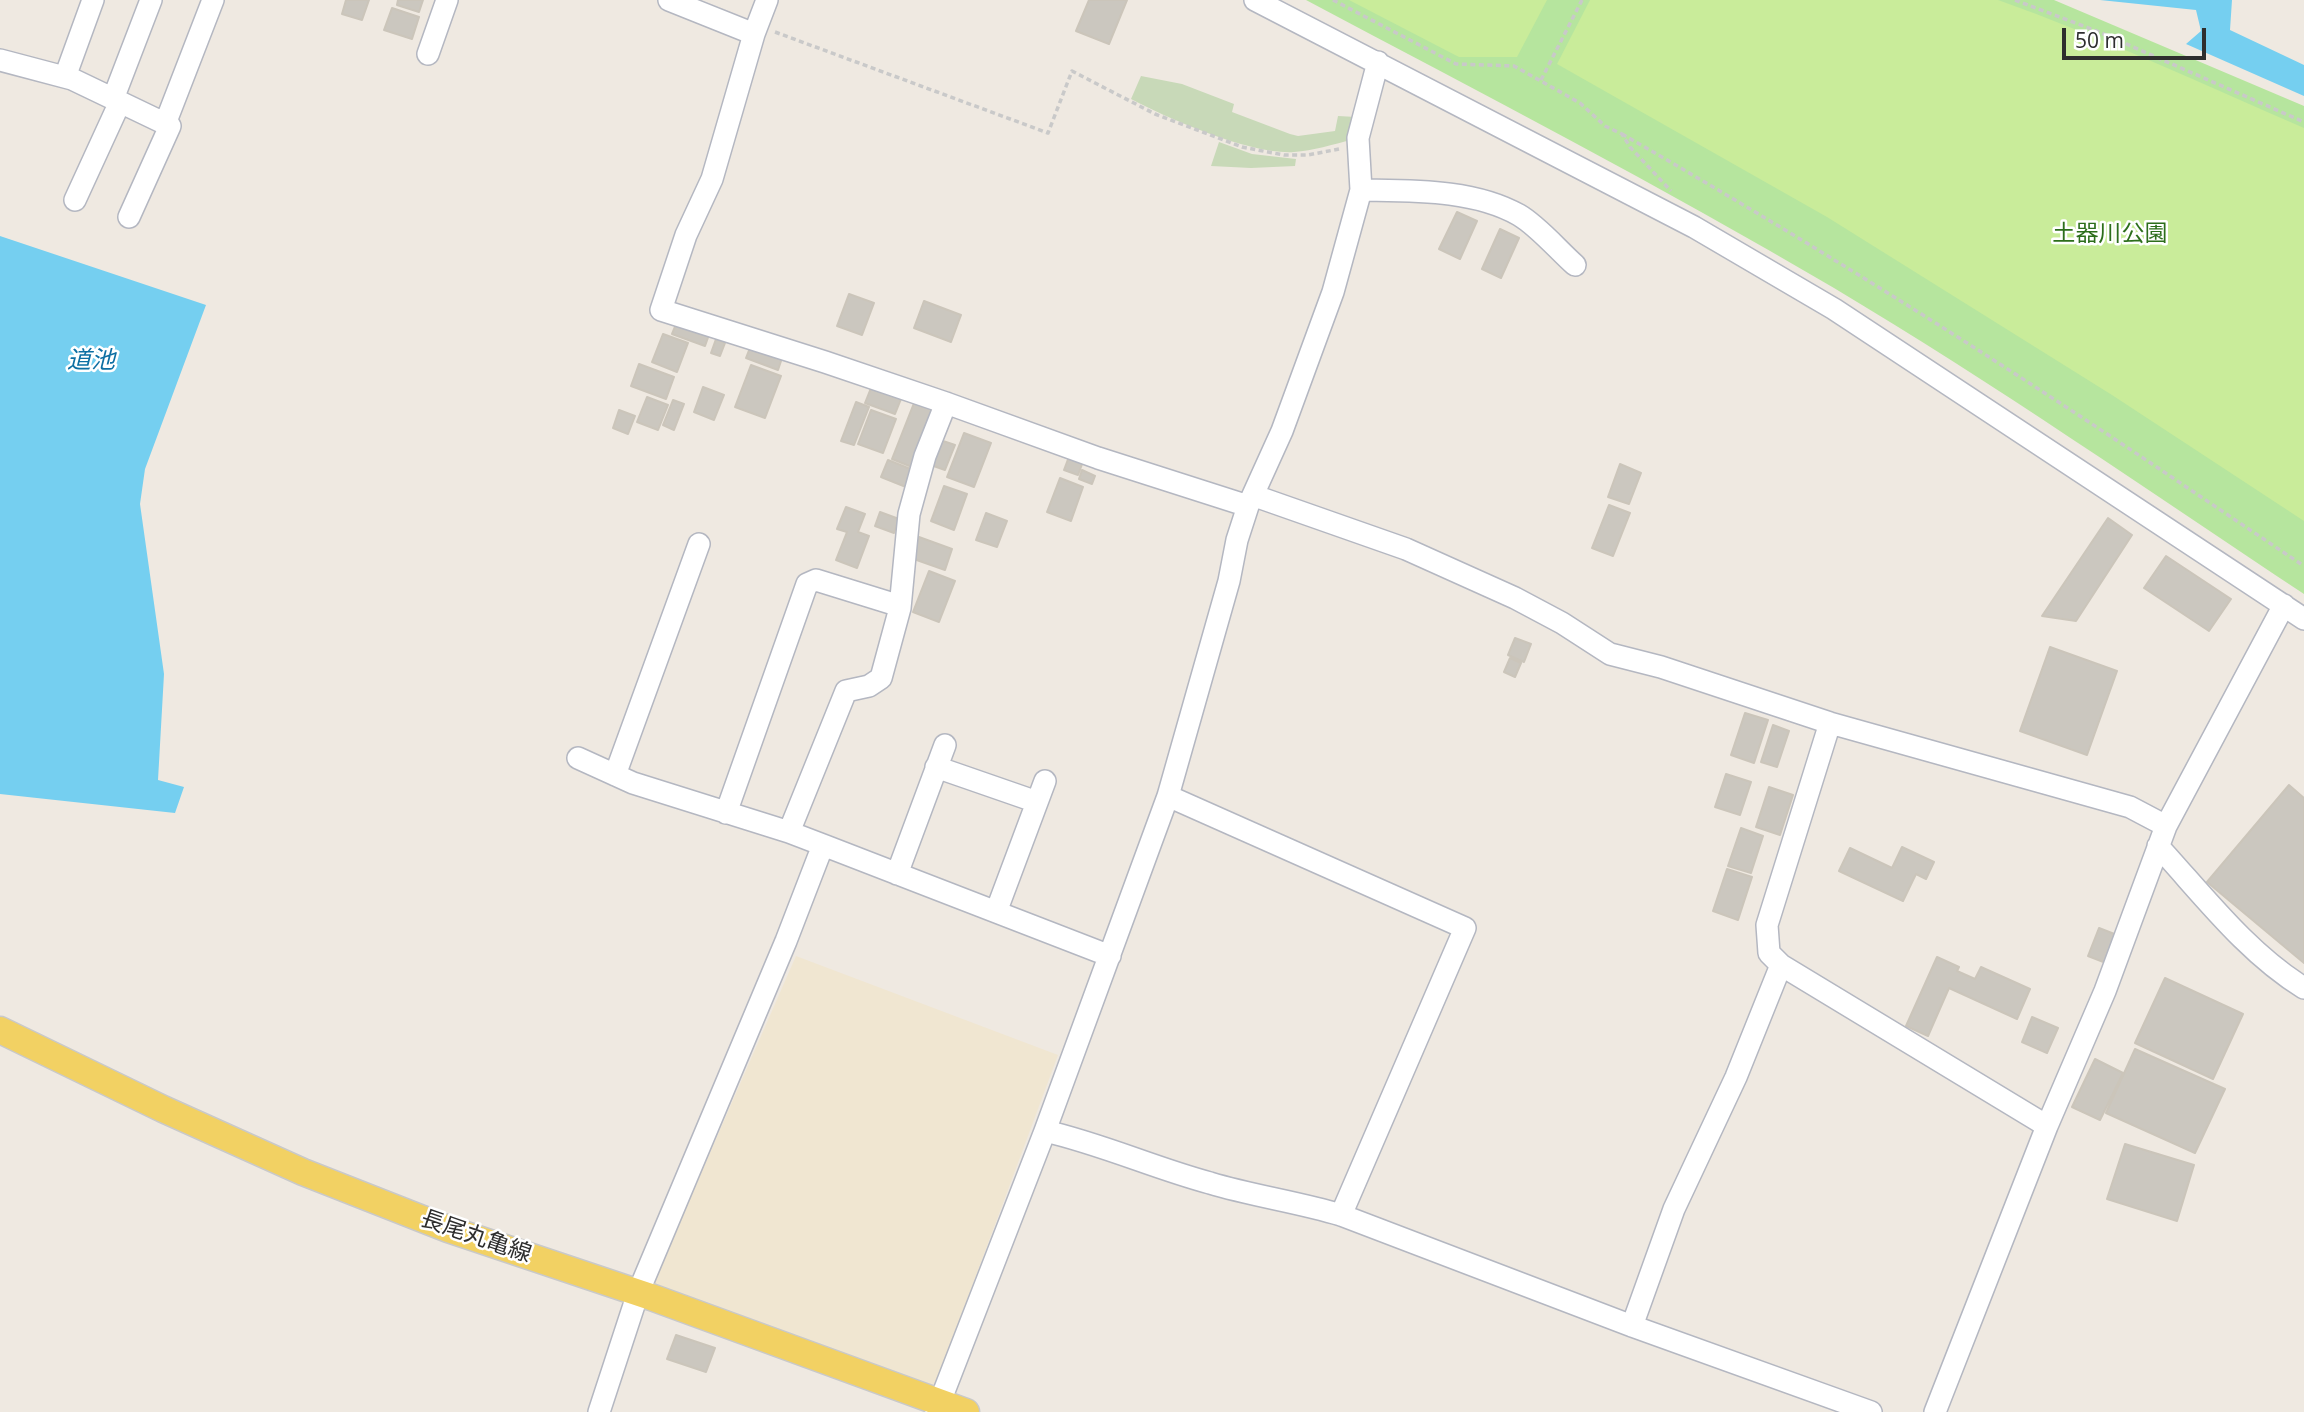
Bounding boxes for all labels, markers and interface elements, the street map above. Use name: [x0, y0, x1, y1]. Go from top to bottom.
scale bar: [2066, 14, 2210, 58]
text: 50 m: [2075, 26, 2124, 54]
park label: 土器川公園: [2053, 220, 2167, 248]
water label: 道池: [67, 347, 115, 375]
street label: 長尾丸亀線: [417, 1205, 535, 1269]

